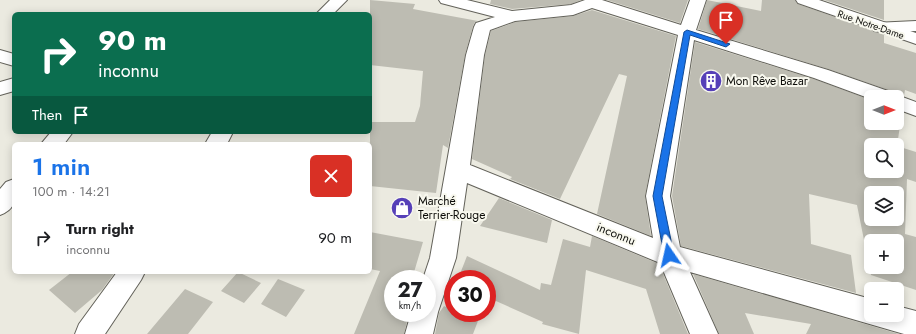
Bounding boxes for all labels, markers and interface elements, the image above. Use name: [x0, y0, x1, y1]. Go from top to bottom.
pin: [709, 3, 743, 44]
street label: Rue Notre-Dame: [835, 6, 906, 43]
icon: arrive: [715, 9, 737, 31]
text: 90 m: [98, 20, 167, 61]
icon: right: [32, 28, 84, 80]
text: inconnu: [98, 58, 159, 84]
building icon: Mon Rêve Bazar: [698, 68, 724, 94]
place label: Mon Rêve Bazar: [726, 72, 809, 90]
north arrow: [864, 90, 904, 130]
map controls: [864, 90, 904, 322]
text: Then: [32, 104, 62, 126]
icon: arrive: [70, 104, 92, 126]
button: search: [864, 138, 904, 178]
text: 1 min: [32, 149, 90, 184]
button: close: [310, 155, 352, 197]
text: 100 m · 14:21: [32, 182, 110, 201]
button: layers: [864, 186, 904, 226]
place label: Marché Terrier-Rouge: [418, 192, 485, 224]
shop icon: Marché Terrier-Rouge: [389, 195, 415, 221]
text: Turn right: [66, 218, 134, 240]
street label: inconnu: [594, 218, 638, 250]
icon: right: [32, 227, 54, 249]
text: 90 m: [318, 227, 352, 249]
position arrow: [648, 234, 690, 276]
button: +: [864, 234, 904, 274]
text: inconnu: [66, 240, 110, 259]
speed limit sign: 30: [444, 270, 496, 322]
text: 27: [397, 276, 423, 305]
button: −: [864, 282, 904, 322]
text: km/h: [399, 298, 421, 313]

